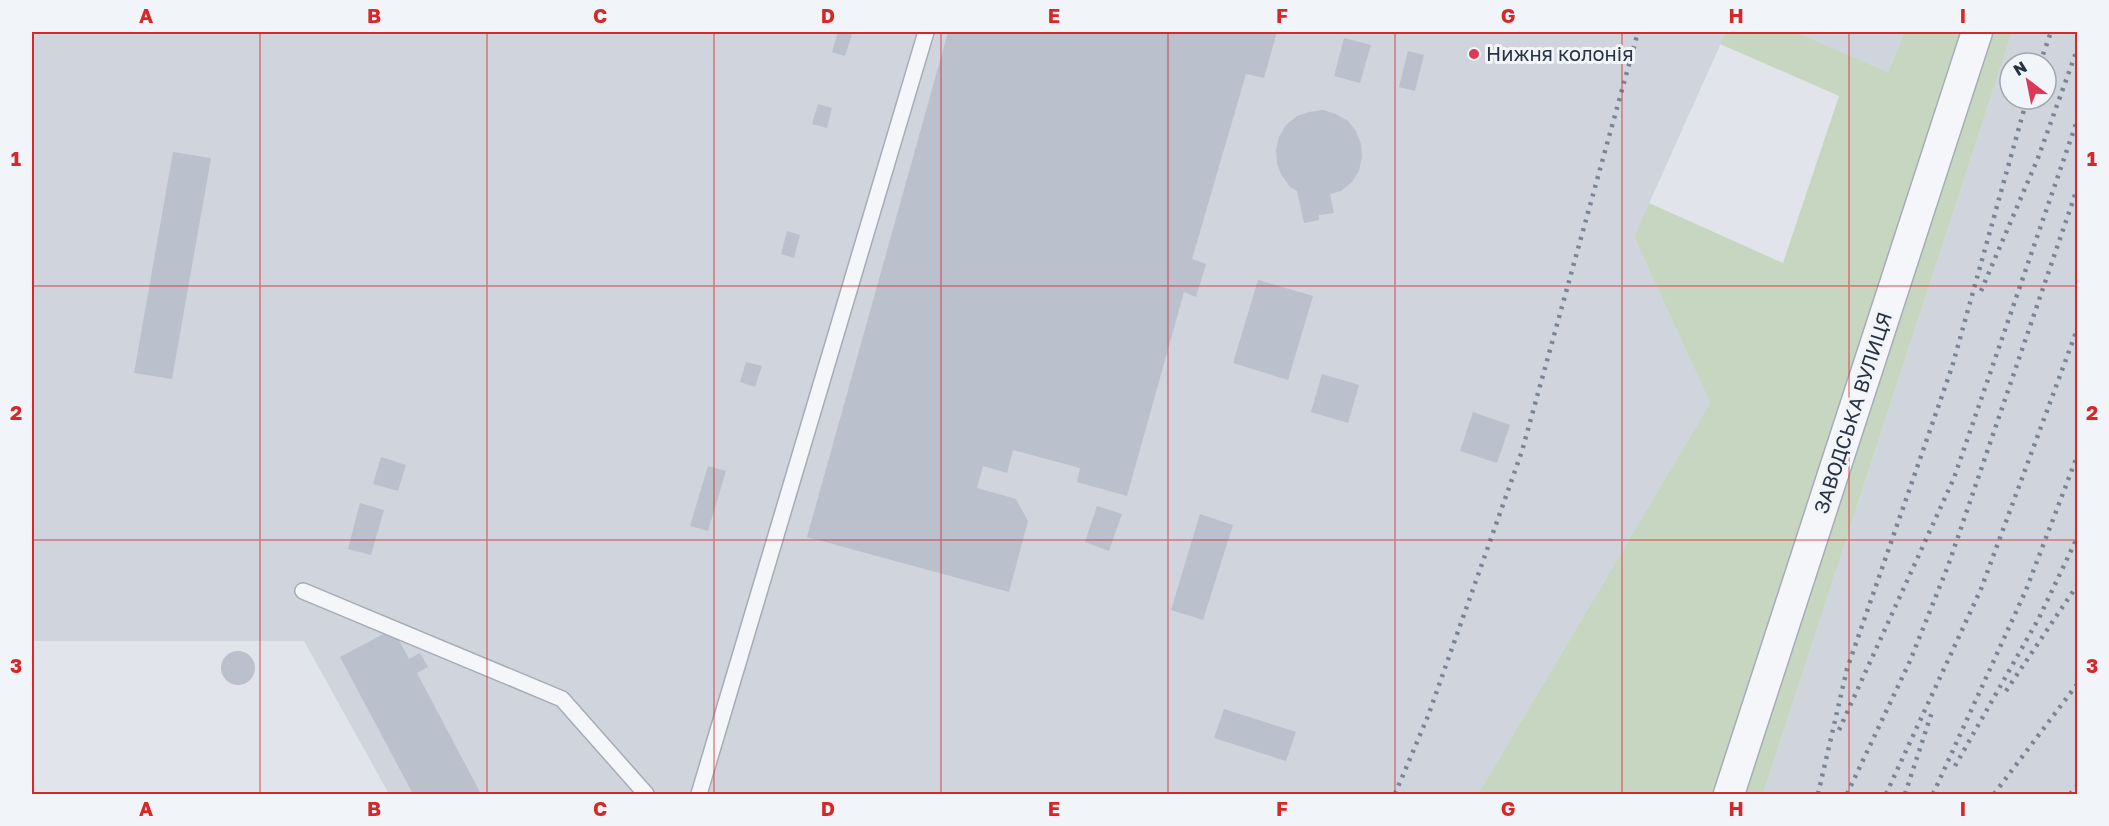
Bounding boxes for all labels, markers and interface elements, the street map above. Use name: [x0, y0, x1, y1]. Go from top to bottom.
text: A: [139, 3, 153, 27]
text: B: [367, 3, 381, 27]
text: C: [593, 3, 607, 27]
text: D: [821, 3, 835, 27]
text: E: [1048, 3, 1060, 27]
text: F: [1276, 3, 1288, 27]
text: G: [1501, 3, 1515, 27]
text: H: [1728, 3, 1744, 27]
text: I: [1960, 3, 1966, 27]
place label: Нижня колонія: [1486, 41, 1634, 65]
marker: Нижня колонія: [1467, 47, 1481, 61]
north arrow: [1998, 51, 2058, 111]
text: N: [2010, 57, 2031, 80]
text: 1: [11, 146, 21, 170]
text: 1: [2087, 146, 2097, 170]
street label: ЗАВОДСЬКА ВУЛИЦЯ: [1808, 309, 1896, 517]
text: 2: [10, 400, 22, 424]
text: 2: [2086, 400, 2098, 424]
text: 3: [10, 653, 22, 677]
text: 3: [2086, 653, 2098, 677]
text: A: [139, 796, 153, 820]
text: B: [367, 796, 381, 820]
text: C: [593, 796, 607, 820]
text: D: [821, 796, 835, 820]
text: E: [1048, 796, 1060, 820]
text: F: [1276, 796, 1288, 820]
text: G: [1501, 796, 1515, 820]
text: H: [1728, 796, 1744, 820]
text: I: [1960, 796, 1966, 820]

